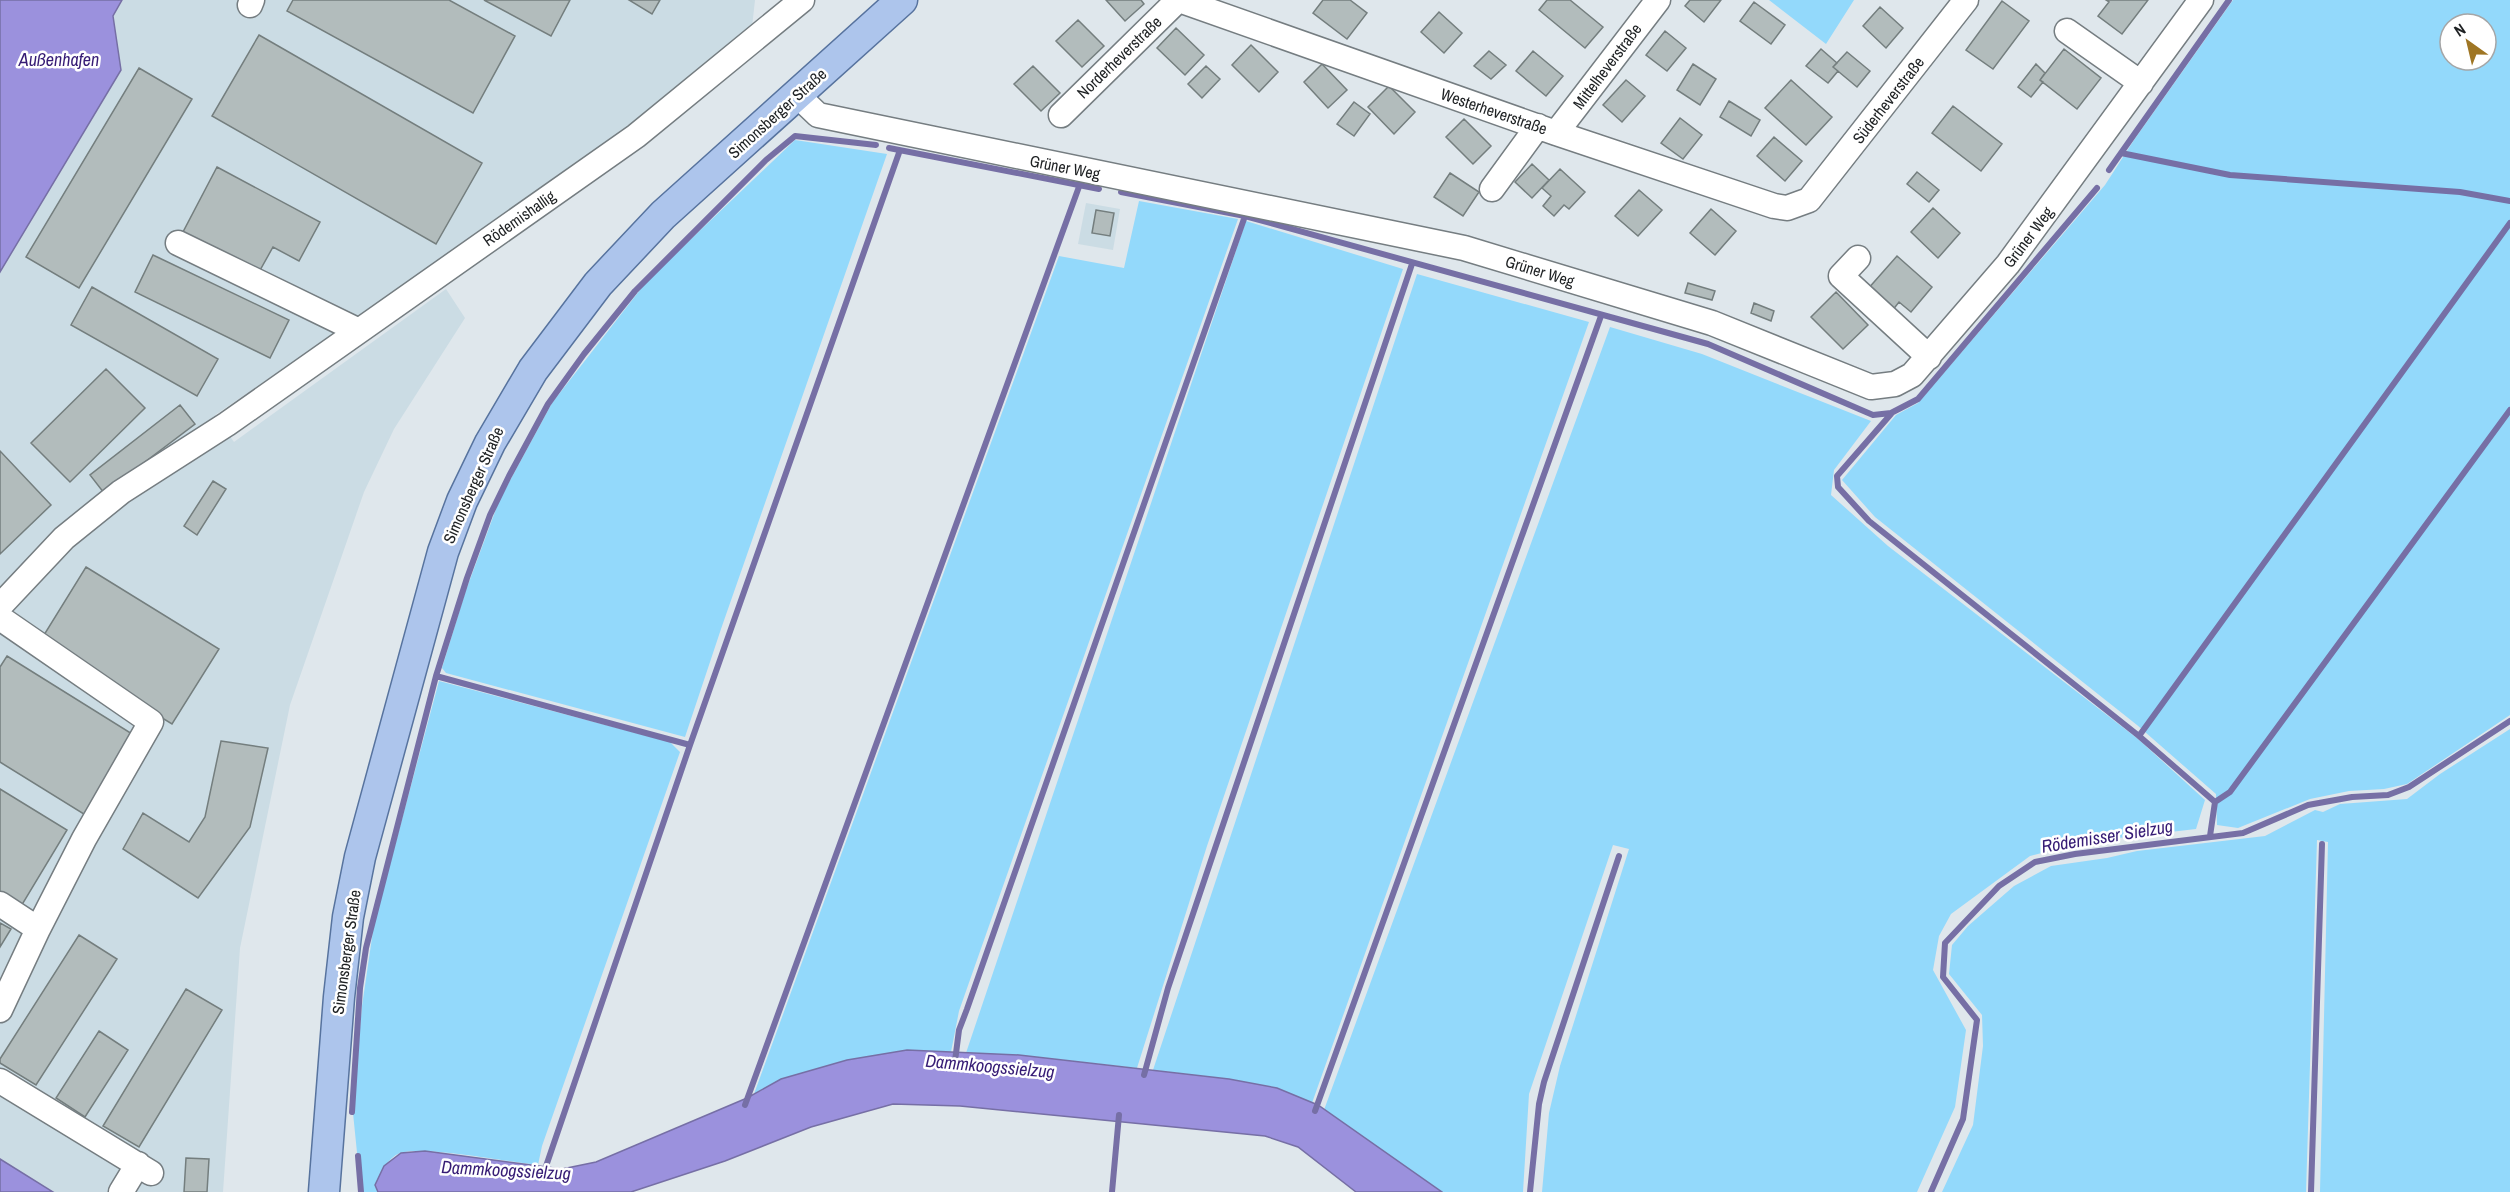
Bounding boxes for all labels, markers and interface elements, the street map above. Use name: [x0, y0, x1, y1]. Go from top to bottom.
street label: Norderheverstraße: [1072, 11, 1166, 103]
north arrow: [2438, 12, 2498, 72]
text: N: [2450, 18, 2470, 41]
street label: Mittelheverstraße: [1567, 19, 1647, 113]
water label: Außenhafen: [18, 47, 99, 72]
street label: Süderheverstraße: [1847, 52, 1929, 148]
street label: Simonsberger Straße: [723, 63, 831, 163]
street label: Westerheverstraße: [1438, 82, 1550, 140]
street label: Grüner Weg: [1028, 149, 1103, 185]
street label: Rödemishallig: [478, 185, 560, 251]
street label: Grüner Weg: [1998, 201, 2059, 272]
street label: Grüner Weg: [1503, 250, 1578, 292]
street label: Simonsberger Straße: [437, 423, 509, 547]
water label: Rödemisser Sielzug: [2039, 813, 2175, 859]
street label: Simonsberger Straße: [326, 888, 366, 1016]
water label: Dammkoogssielzug: [924, 1048, 1056, 1084]
water label: Dammkoogssielzug: [441, 1154, 571, 1186]

